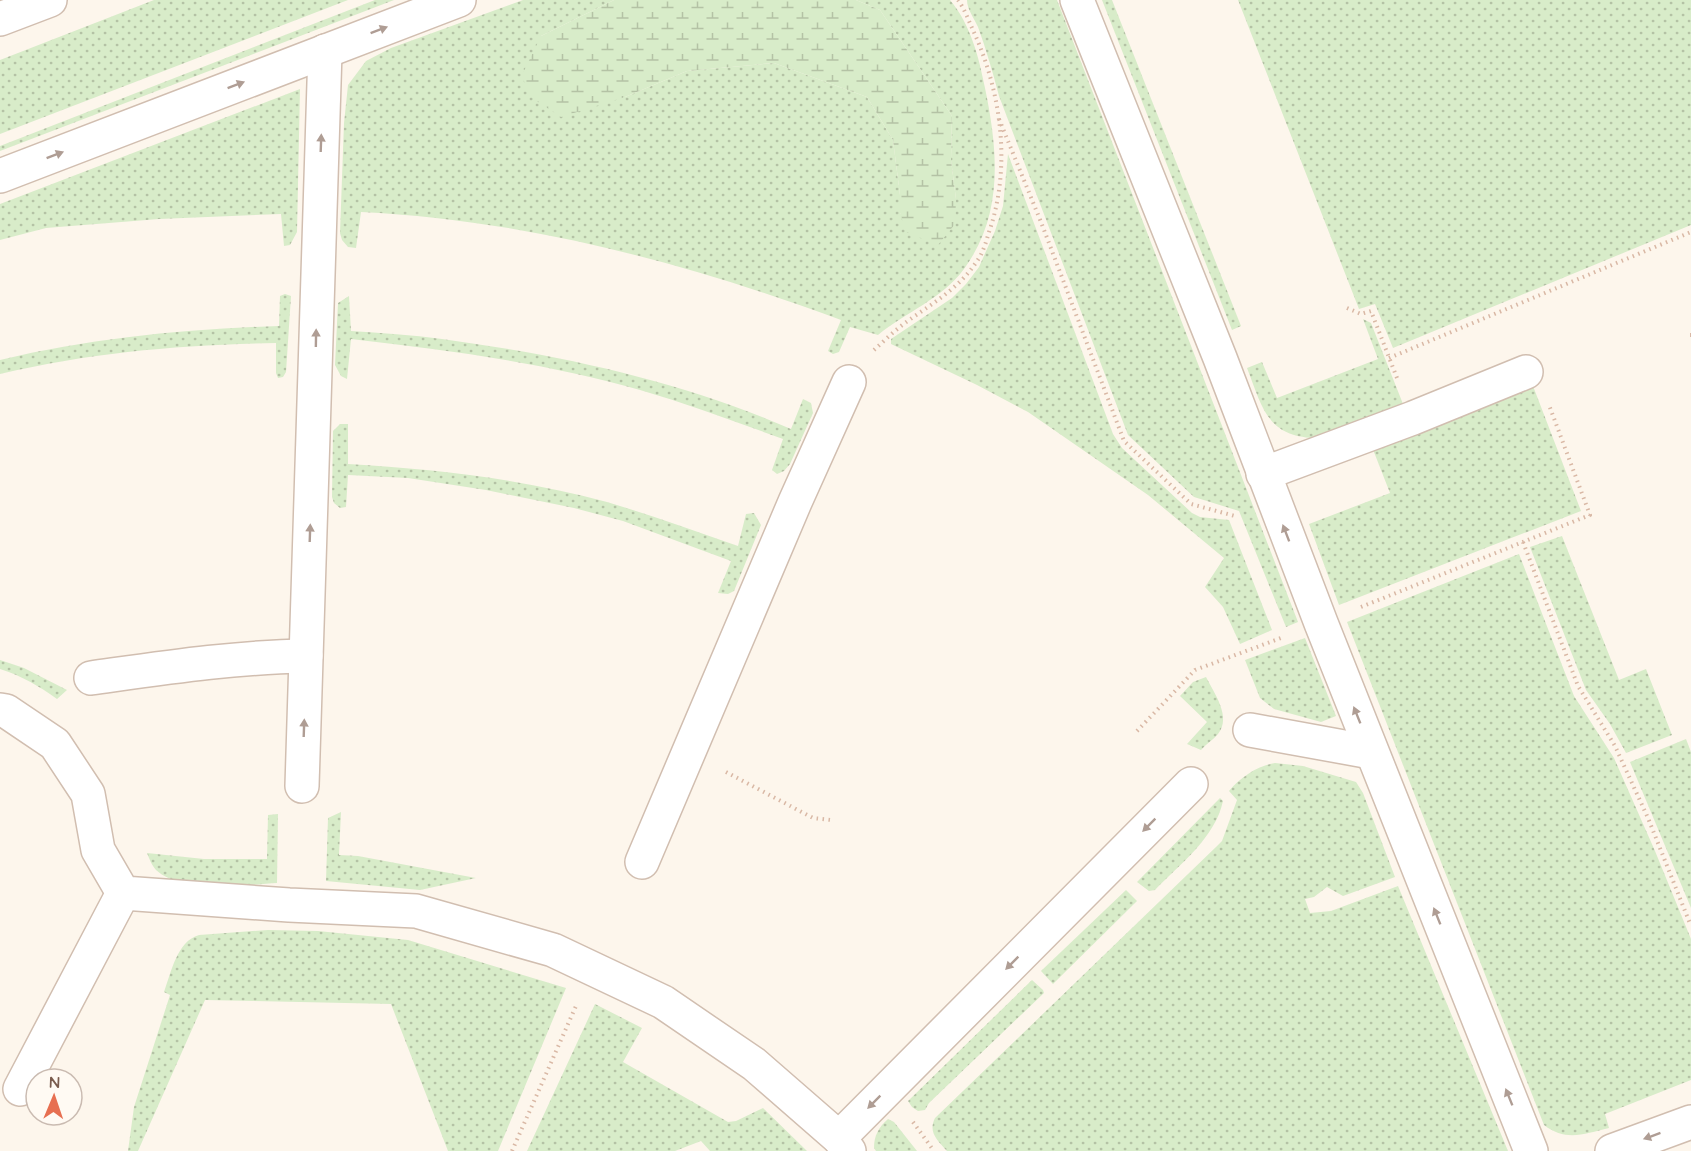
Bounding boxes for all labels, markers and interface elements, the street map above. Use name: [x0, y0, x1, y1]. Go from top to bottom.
one-way arrow: [371, 25, 389, 35]
one-way arrow: [228, 80, 246, 90]
one-way arrow: [317, 133, 326, 152]
one-way arrow: [46, 150, 64, 160]
one-way arrow: [311, 328, 320, 347]
one-way arrow: [306, 523, 315, 542]
one-way arrow: [1281, 524, 1290, 542]
one-way arrow: [1352, 706, 1361, 724]
one-way arrow: [300, 718, 309, 737]
one-way arrow: [1142, 818, 1157, 832]
one-way arrow: [1432, 906, 1442, 924]
one-way arrow: [1005, 955, 1019, 969]
north arrow: [24, 1067, 84, 1127]
text: N: [48, 1072, 61, 1092]
one-way arrow: [1504, 1087, 1514, 1105]
one-way arrow: [868, 1094, 882, 1108]
one-way arrow: [1642, 1132, 1660, 1142]

